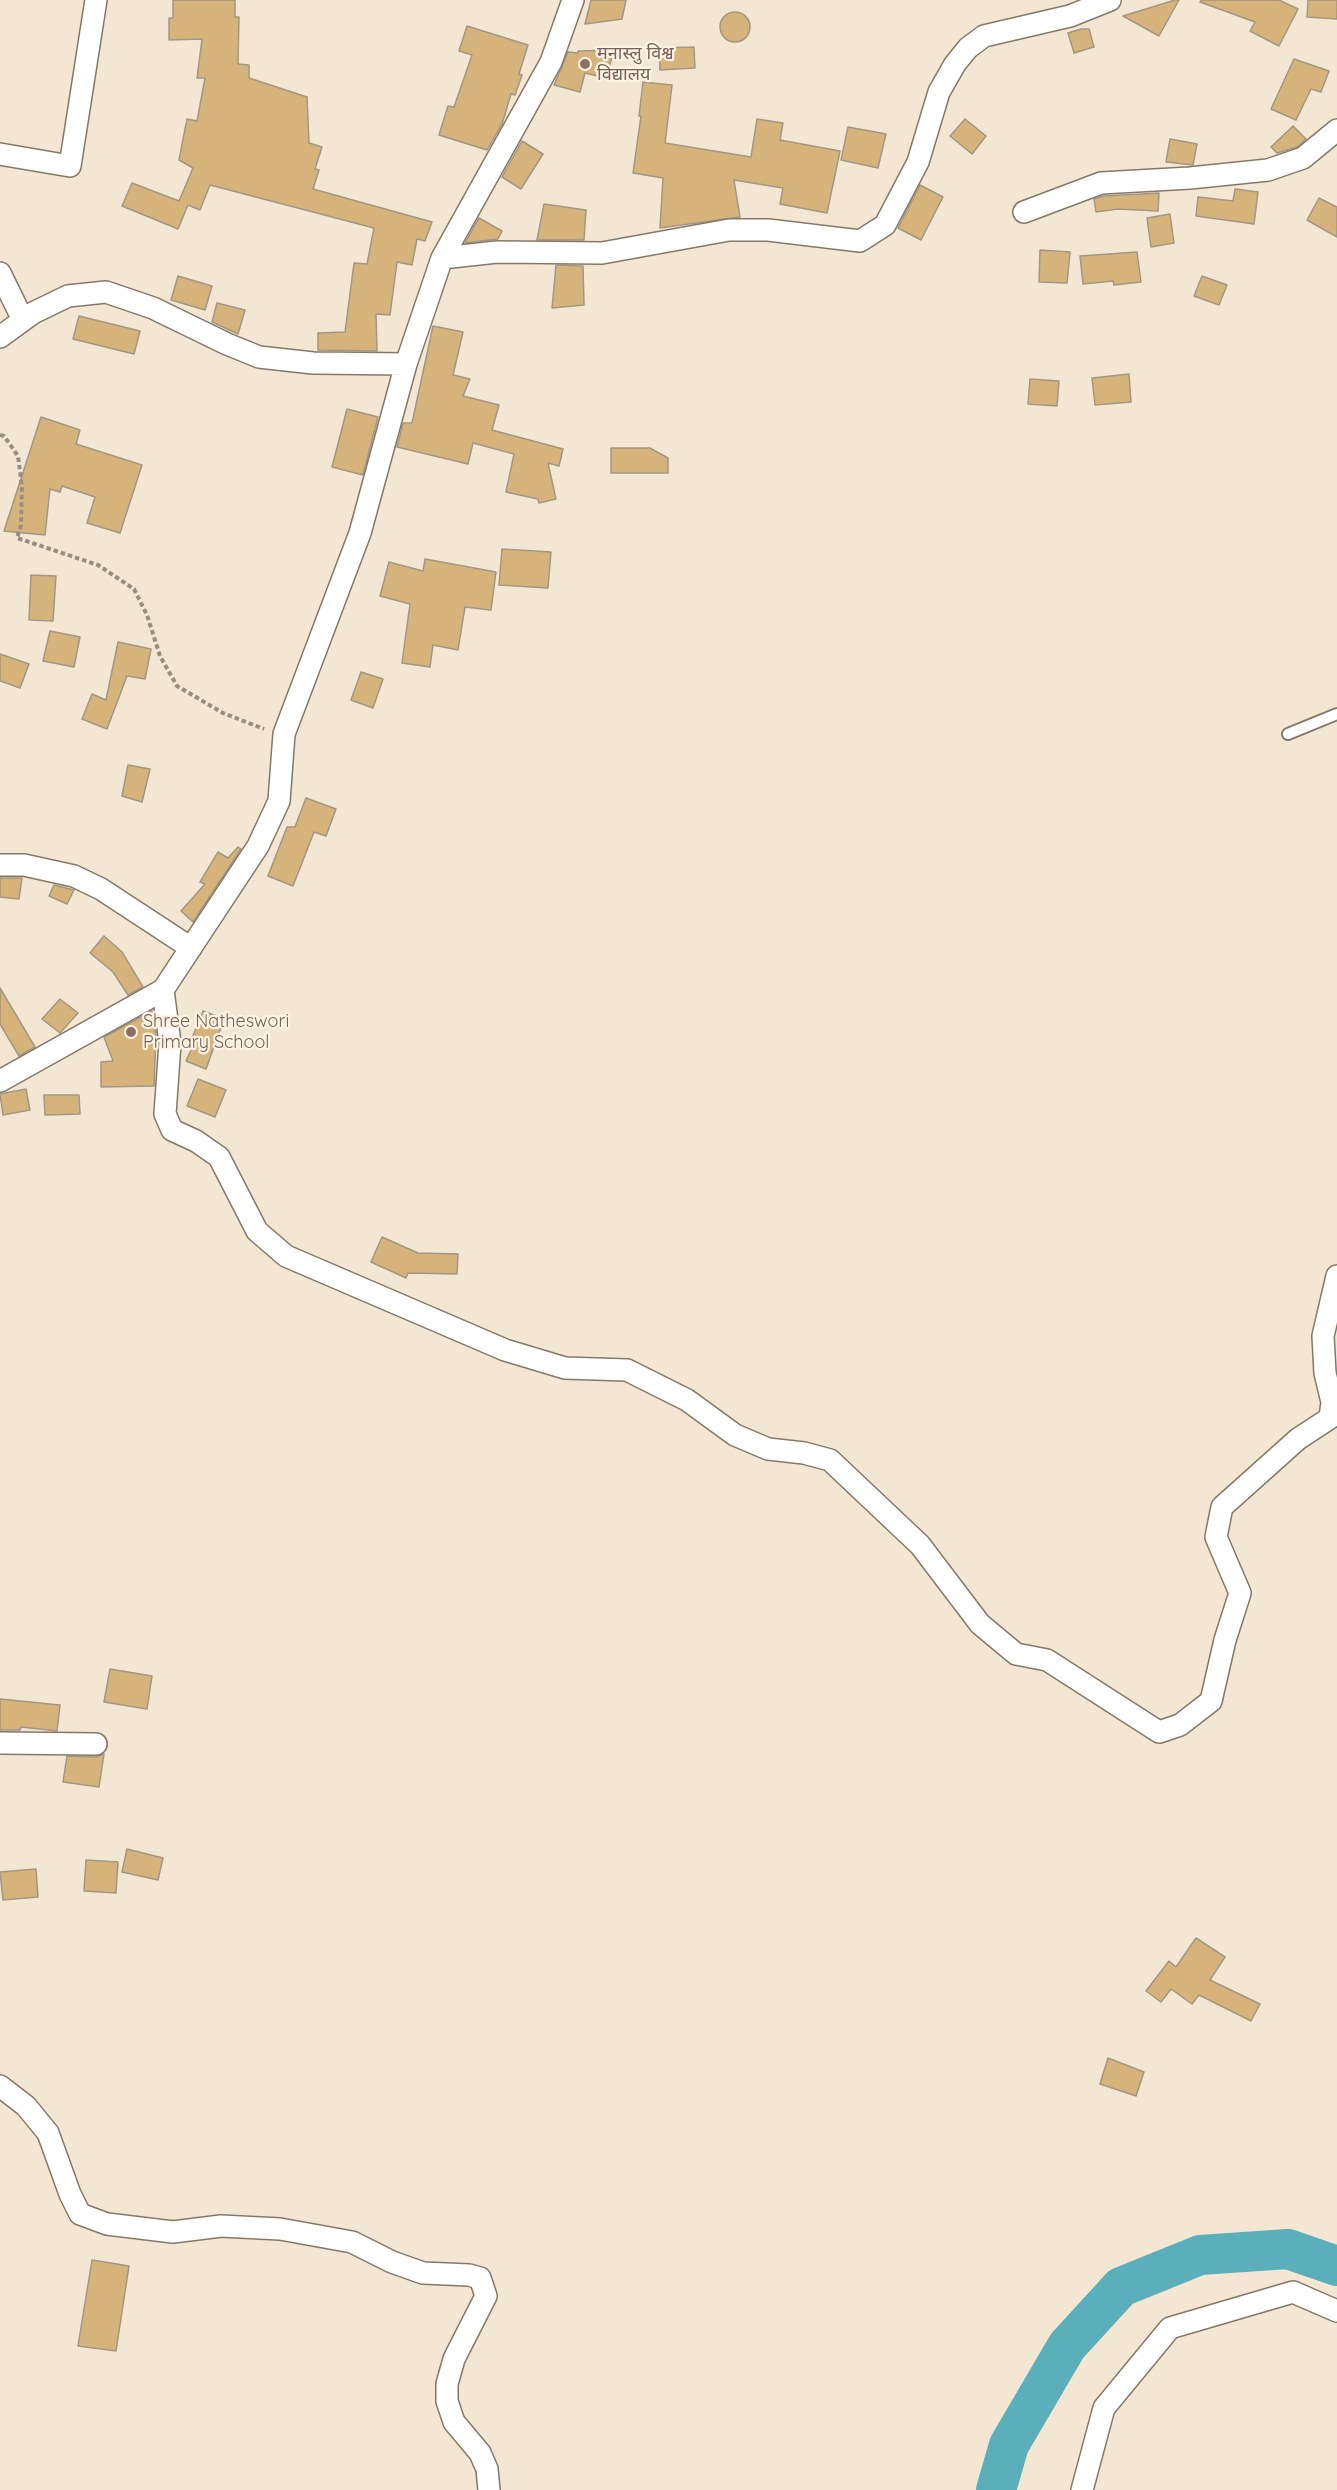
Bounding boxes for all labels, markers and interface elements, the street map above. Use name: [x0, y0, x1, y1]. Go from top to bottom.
place label: मनास्लु विश्व विद्यालय: [597, 43, 674, 86]
marker: मनास्लु विश्व विद्यालय: [578, 57, 592, 71]
place label: Shree Natheswori Primary School: [143, 1011, 289, 1054]
marker: Shree Natheswori Primary School: [124, 1025, 138, 1039]

